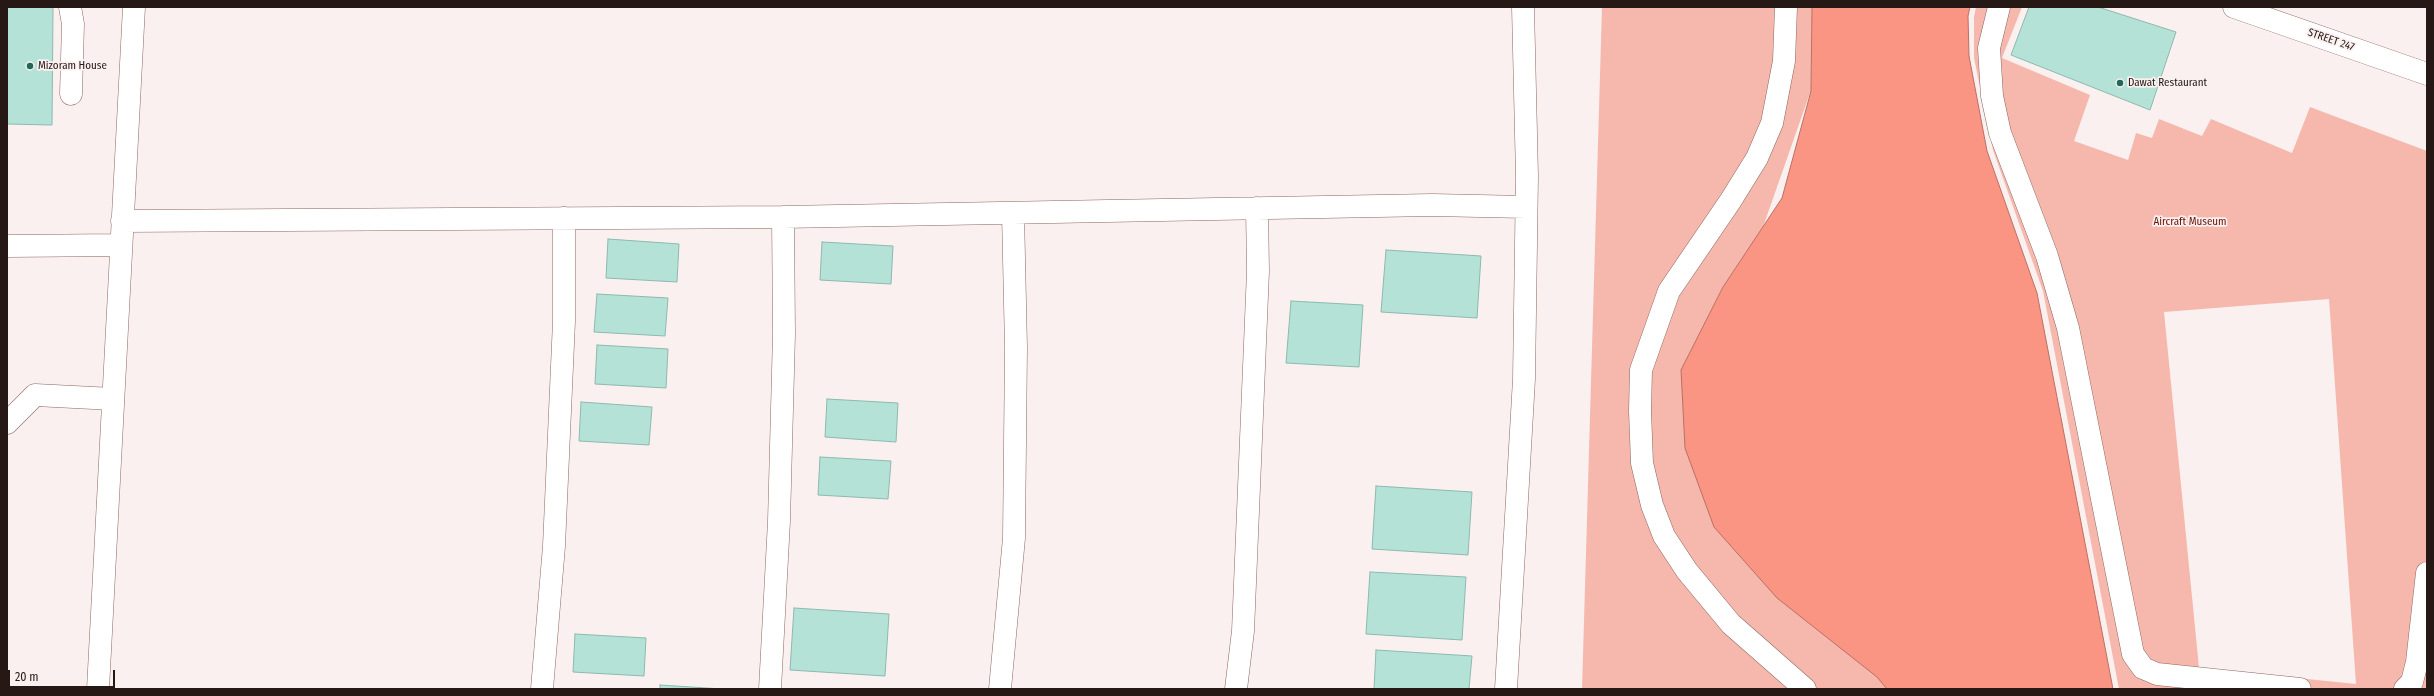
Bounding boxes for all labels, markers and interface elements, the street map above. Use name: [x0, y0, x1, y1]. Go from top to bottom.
street label: STREET 247: [2306, 26, 2356, 54]
place label: Mizoram House: [38, 59, 107, 73]
marker: Mizoram House: [25, 61, 35, 71]
place label: Dawat Restaurant: [2128, 76, 2207, 90]
marker: Dawat Restaurant: [2115, 78, 2125, 88]
park label: Aircraft Museum: [2153, 215, 2227, 229]
scale bar: [10, 662, 117, 688]
text: 20 m: [15, 670, 39, 684]

